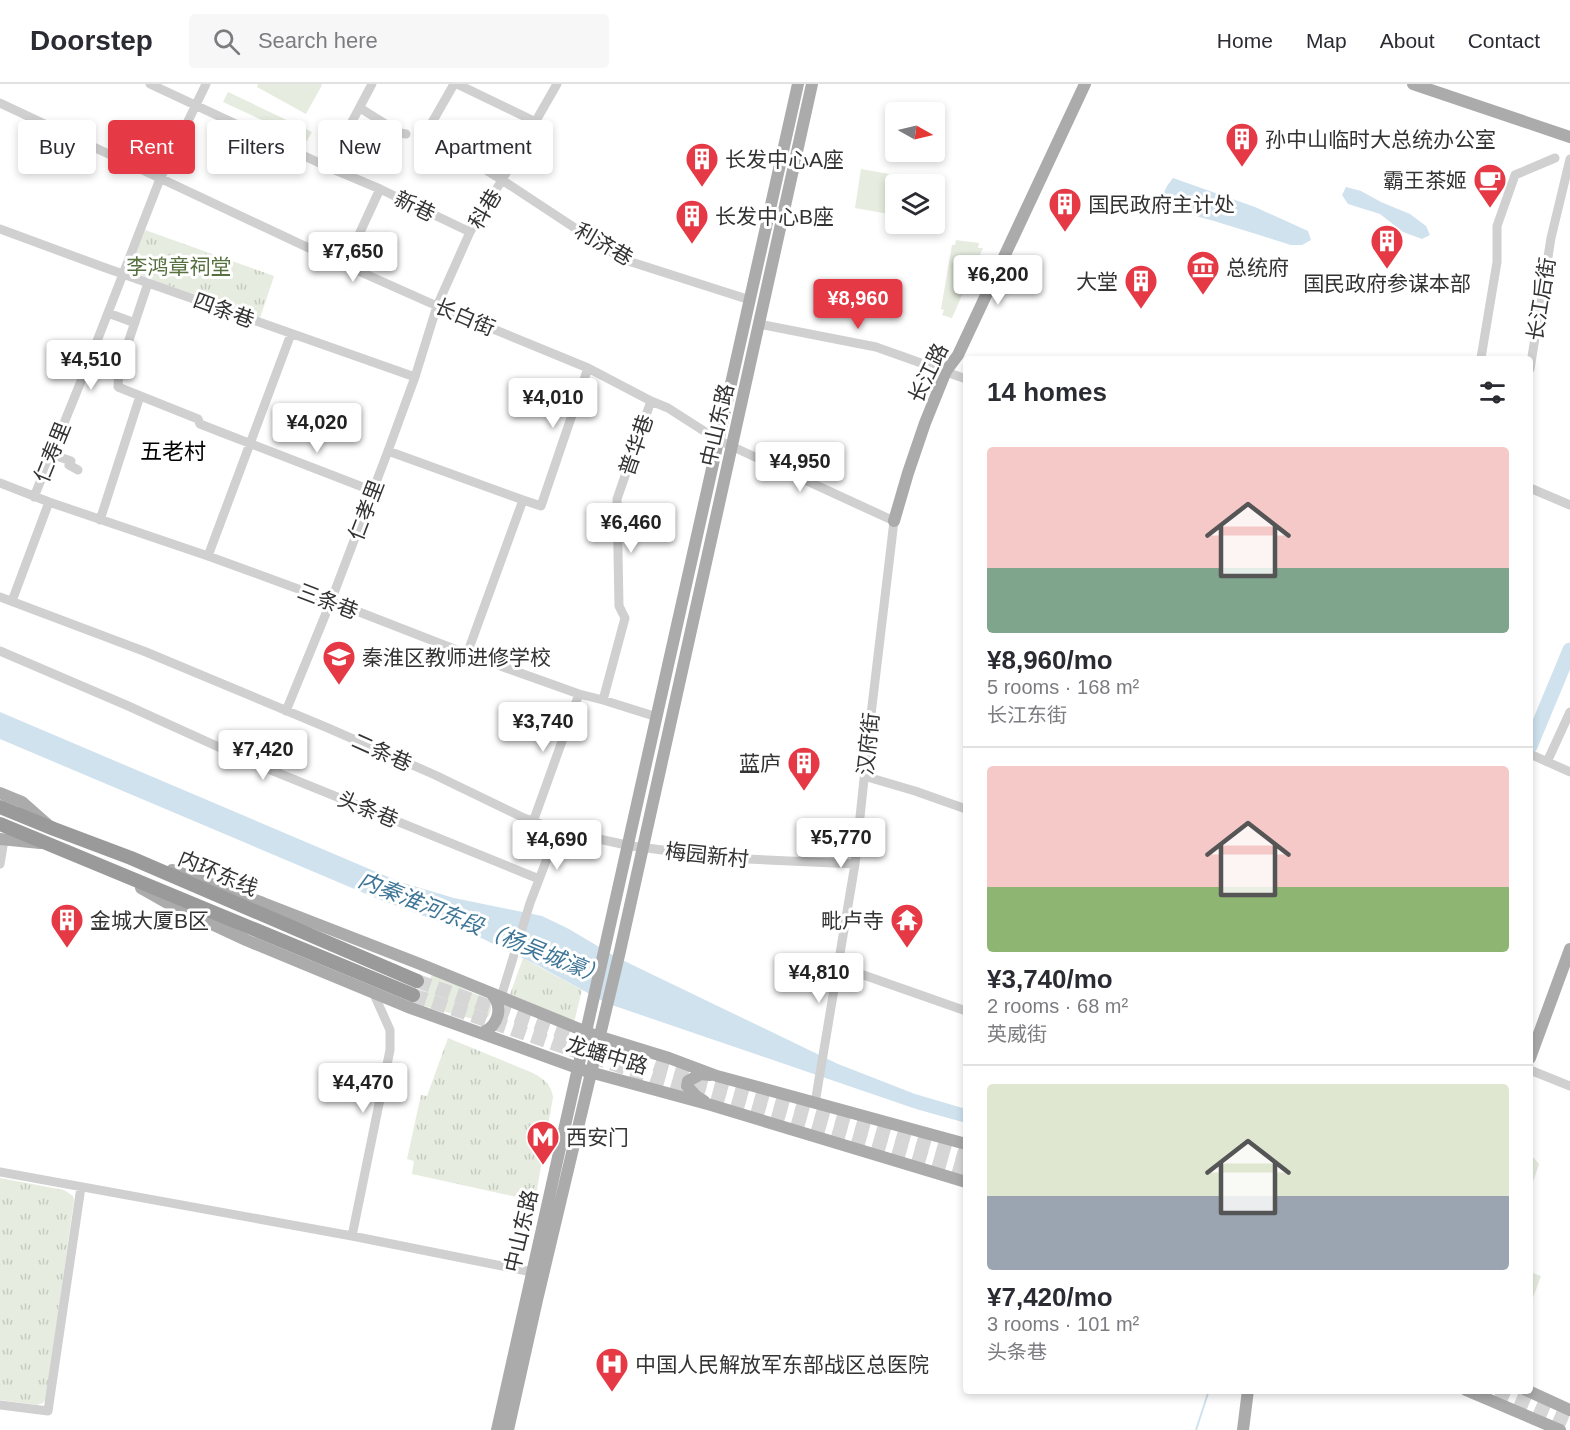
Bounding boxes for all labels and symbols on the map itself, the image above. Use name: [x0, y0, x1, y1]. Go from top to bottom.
north arrow: [885, 102, 945, 162]
building icon: 孙中山临时大总统办公室: [1224, 121, 1260, 168]
place label: 孙中山临时大总统办公室: [1265, 128, 1496, 151]
building icon: 长发中心A座: [684, 141, 720, 188]
place label: 长发中心A座: [725, 148, 844, 171]
cafe icon: 霸王茶姬: [1472, 162, 1508, 209]
place label: 霸王茶姬: [1383, 169, 1467, 192]
street label: 科巷: [464, 185, 506, 233]
street label: 新巷: [391, 186, 439, 226]
building icon: 国民政府主计处: [1047, 186, 1083, 233]
place label: 国民政府主计处: [1088, 193, 1235, 216]
building icon: 长发中心B座: [674, 198, 710, 245]
place label: 长发中心B座: [715, 205, 834, 228]
street label: 利济巷: [571, 218, 637, 270]
building icon: 国民政府参谋本部: [1369, 223, 1405, 270]
pin: ¥7,650: [304, 232, 402, 283]
museum icon: 总统府: [1185, 249, 1221, 296]
park label: 李鸿章祠堂: [127, 255, 232, 278]
pin: ¥6,200: [949, 255, 1047, 306]
place label: 总统府: [1226, 256, 1289, 279]
street label: 长江后街: [1523, 256, 1559, 342]
building icon: 大堂: [1123, 263, 1159, 310]
place label: 大堂: [1076, 270, 1118, 293]
place label: 国民政府参谋本部: [1303, 272, 1471, 295]
pin: ¥8,960: [809, 279, 907, 330]
street label: 四条巷: [190, 288, 258, 332]
street label: 长白街: [432, 294, 498, 340]
pin: ¥4,510: [42, 340, 140, 391]
street label: 长江路: [904, 340, 952, 406]
pin: ¥4,010: [504, 378, 602, 429]
street label: 中山东路: [696, 381, 738, 469]
pin: ¥4,020: [268, 403, 366, 454]
street label: 普华巷: [615, 411, 657, 479]
street label: 仁寿里: [30, 418, 74, 486]
district label: 五老村: [140, 439, 206, 464]
pin: ¥4,950: [751, 442, 849, 493]
street label: 仁孝里: [344, 476, 388, 544]
pin: ¥6,460: [582, 503, 680, 554]
street label: 三条巷: [294, 579, 362, 623]
school or university icon: 秦淮区教师进修学校: [321, 639, 357, 686]
place label: 秦淮区教师进修学校: [362, 646, 551, 669]
pin: ¥3,740: [494, 702, 592, 753]
street label: 汉府街: [853, 711, 883, 777]
street label: 二条巷: [349, 729, 415, 775]
pin: ¥7,420: [214, 730, 312, 781]
building icon: 蓝庐: [786, 745, 822, 792]
place label: 蓝庐: [739, 752, 781, 775]
street label: 头条巷: [334, 787, 402, 831]
pin: ¥5,770: [792, 818, 890, 869]
pin: ¥4,690: [508, 820, 606, 871]
street label: 梅园新村: [664, 839, 750, 871]
street label: 内环东线: [175, 846, 261, 900]
water label: 内秦淮河东段（杨吴城濠）: [355, 867, 609, 989]
building icon: 金城大厦B区: [49, 902, 85, 949]
temple icon: 毗卢寺: [889, 902, 925, 949]
place label: 金城大厦B区: [90, 909, 209, 932]
place label: 毗卢寺: [821, 909, 884, 932]
pin: ¥4,810: [770, 953, 868, 1004]
street label: 龙蟠中路: [563, 1032, 651, 1078]
pin: ¥4,470: [314, 1063, 412, 1114]
metro station icon: 西安门: [525, 1119, 561, 1166]
place label: 西安门: [566, 1126, 629, 1149]
street label: 中山东路: [500, 1187, 542, 1275]
hospital icon: 中国人民解放军东部战区总医院: [594, 1346, 630, 1393]
place label: 中国人民解放军东部战区总医院: [635, 1353, 929, 1376]

